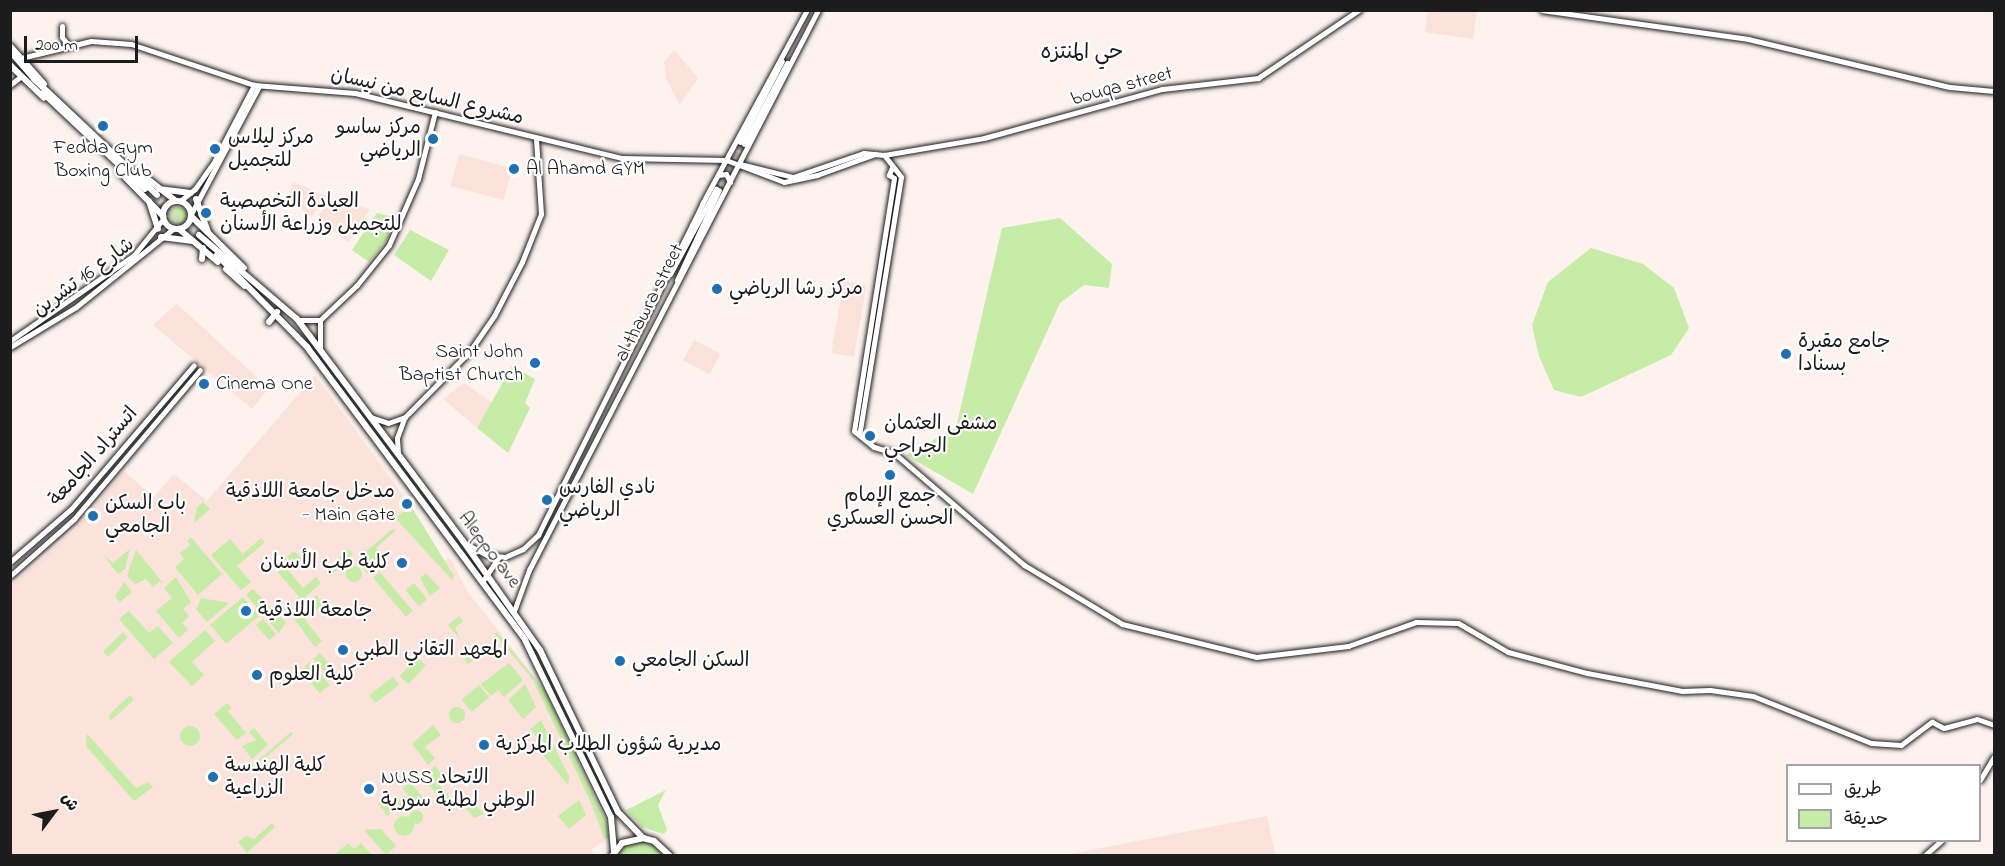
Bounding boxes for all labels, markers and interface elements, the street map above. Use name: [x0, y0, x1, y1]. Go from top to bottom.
scale bar: [27, 24, 141, 62]
text: 200 m: [35, 33, 78, 59]
district label: حي المنتزه: [1041, 40, 1123, 66]
street label: bouqa street: [1069, 62, 1175, 112]
street label: مشروع السابع من نيسان: [328, 63, 526, 131]
place label: مركز ساسو الرياضي: [336, 116, 421, 163]
marker: Fedda Gym Boxing Club: [96, 119, 110, 133]
place label: مركز ليلاس للتجميل: [228, 126, 314, 173]
marker: مركز ساسو الرياضي: [426, 132, 440, 146]
place label: Fedda Gym Boxing Club: [53, 136, 153, 183]
marker: مركز ليلاس للتجميل: [206, 140, 224, 158]
place label: Al Ahamd GYM: [526, 157, 645, 181]
marker: Al Ahamd GYM: [507, 162, 521, 176]
place label: العيادة التخصصية للتجميل وزراعة الأسنان: [220, 190, 401, 237]
marker: العيادة التخصصية للتجميل وزراعة الأسنان: [197, 204, 215, 222]
street label: شارع 16 تشرين: [29, 233, 139, 323]
street label: al thawra street: [610, 240, 690, 366]
place label: مركز رشا الرياضي: [729, 277, 863, 301]
marker: مركز رشا الرياضي: [710, 282, 724, 296]
place label: جامع مقبرة بسنادا: [1798, 330, 1890, 377]
place label: Saint John Baptist Church: [399, 340, 523, 387]
marker: جامع مقبرة بسنادا: [1779, 347, 1793, 361]
marker: Saint John Baptist Church: [528, 356, 542, 370]
place label: Cinema One: [216, 372, 313, 396]
marker: Cinema One: [197, 377, 211, 391]
street label: اتستراد الجامعة: [44, 402, 144, 512]
place label: مشفى العثمان الجراحي: [884, 412, 997, 459]
marker: مشفى العثمان الجراحي: [861, 427, 879, 445]
marker: جمع الإمام الحسن العسكري: [883, 468, 897, 482]
place label: نادي الفارس الرياضي: [559, 476, 655, 523]
place label: مدخل جامعة اللاذقية - Main Gate: [226, 480, 395, 527]
place label: جمع الإمام الحسن العسكري: [827, 484, 953, 531]
place label: باب السكن الجامعي: [105, 492, 186, 539]
marker: نادي الفارس الرياضي: [540, 493, 554, 507]
marker: مدخل جامعة اللاذقية - Main Gate: [400, 497, 414, 511]
street label: Aleppo ave: [452, 507, 526, 593]
marker: باب السكن الجامعي: [86, 509, 100, 523]
place label: كلية طب الأسنان: [260, 551, 390, 575]
marker: كلية طب الأسنان: [395, 556, 409, 570]
place label: جامعة اللاذقية: [258, 599, 372, 623]
marker: جامعة اللاذقية: [239, 604, 253, 618]
place label: المعهد التقاني الطبي: [355, 638, 508, 662]
marker: المعهد التقاني الطبي: [336, 643, 350, 657]
place label: السكن الجامعي: [632, 649, 749, 673]
marker: السكن الجامعي: [613, 654, 627, 668]
place label: كلية العلوم: [269, 663, 357, 687]
marker: كلية العلوم: [250, 668, 264, 682]
place label: مديرية شؤون الطلاب المركزية: [496, 733, 721, 757]
marker: مديرية شؤون الطلاب المركزية: [477, 738, 491, 752]
place label: كلية الهندسة الزراعية: [225, 754, 326, 801]
legend: [1786, 764, 1981, 842]
place label: NUSS الاتحاد الوطني لطلبة سورية: [381, 766, 535, 813]
marker: كلية الهندسة الزراعية: [206, 770, 220, 784]
text: طريق: [1844, 777, 1882, 803]
north arrow: [24, 782, 84, 842]
marker: NUSS الاتحاد الوطني لطلبة سورية: [362, 782, 376, 796]
text: ش: [54, 789, 84, 816]
text: حديقة: [1844, 807, 1888, 833]

